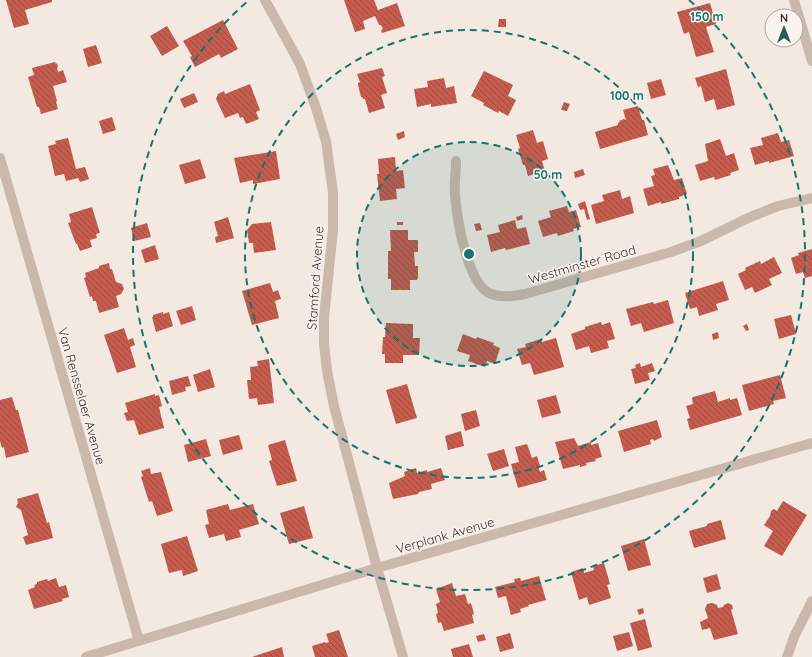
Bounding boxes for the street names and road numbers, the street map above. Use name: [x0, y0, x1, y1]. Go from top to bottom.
street label: Stamford Avenue: [303, 226, 327, 330]
street label: Westminster Road: [526, 241, 638, 287]
street label: Van Rensselaer Avenue: [55, 326, 109, 466]
street label: Verplank Avenue: [394, 513, 496, 557]

